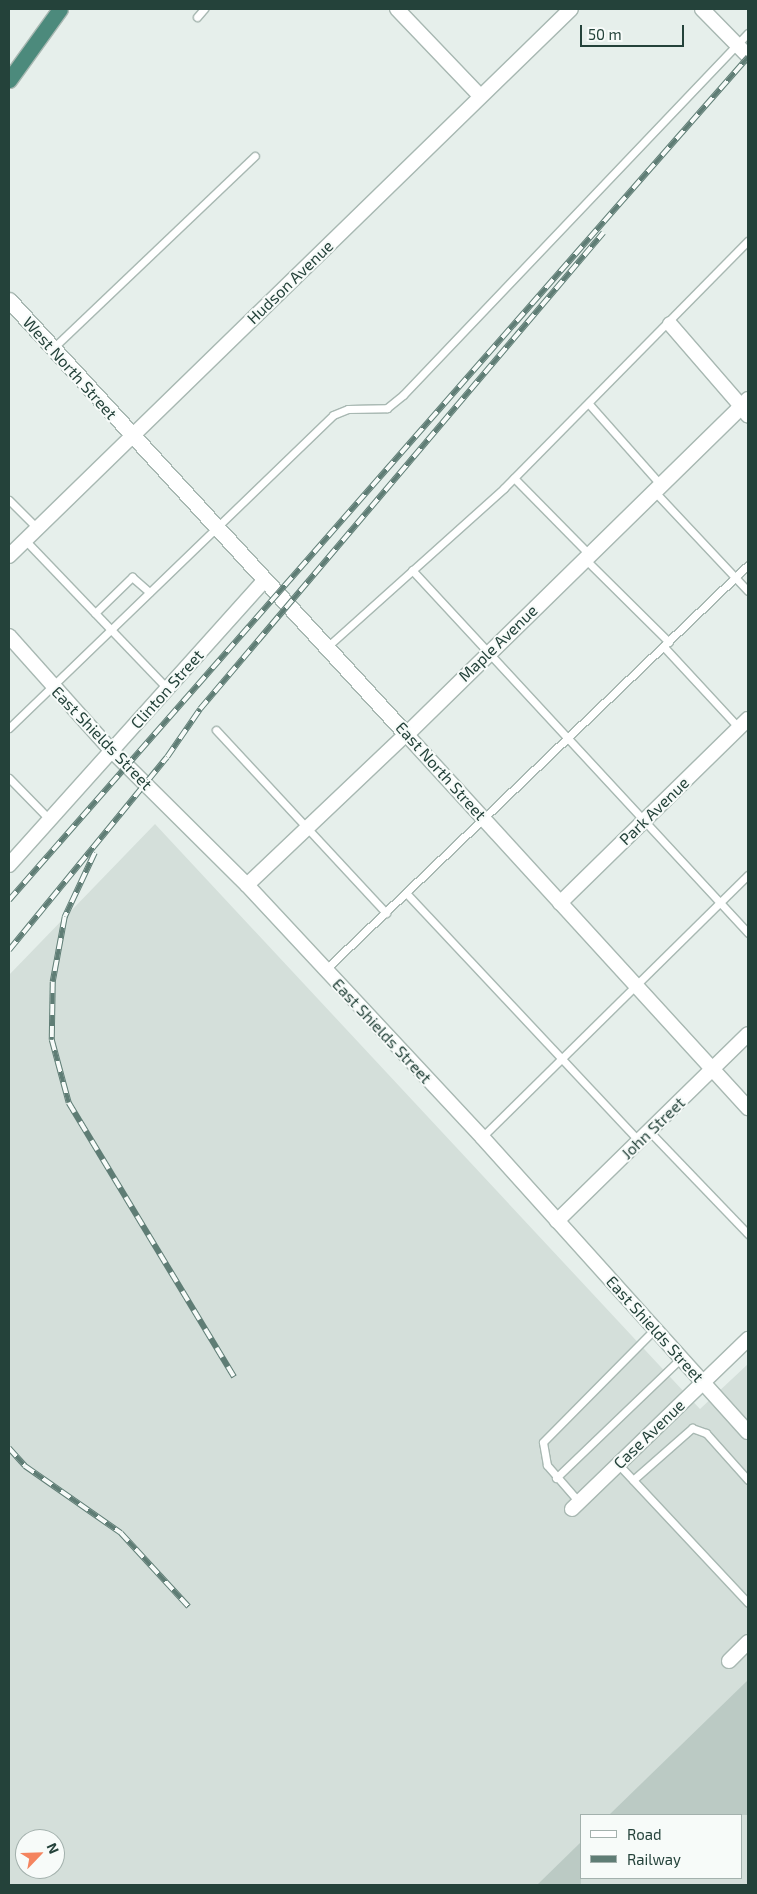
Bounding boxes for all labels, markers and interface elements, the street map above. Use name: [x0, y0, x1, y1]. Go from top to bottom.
scale bar: [582, 15, 686, 47]
text: 50 m: [588, 25, 622, 43]
street label: Hudson Avenue: [243, 236, 337, 328]
street label: West North Street: [19, 313, 121, 423]
street label: Maple Avenue: [454, 600, 542, 686]
street label: Clinton Street: [127, 646, 207, 732]
street label: East Shields Street: [48, 682, 156, 794]
street label: East North Street: [392, 718, 490, 824]
street label: Park Avenue: [615, 773, 693, 849]
street label: East Shields Street: [328, 975, 436, 1087]
street label: John Street: [617, 1093, 689, 1163]
street label: East Shields Street: [602, 1272, 708, 1386]
street label: Case Avenue: [609, 1395, 689, 1473]
legend: [580, 1814, 742, 1879]
text: Road: [627, 1825, 662, 1843]
north arrow: [15, 1829, 65, 1879]
text: N: [43, 1840, 63, 1856]
text: Railway: [627, 1850, 681, 1868]

